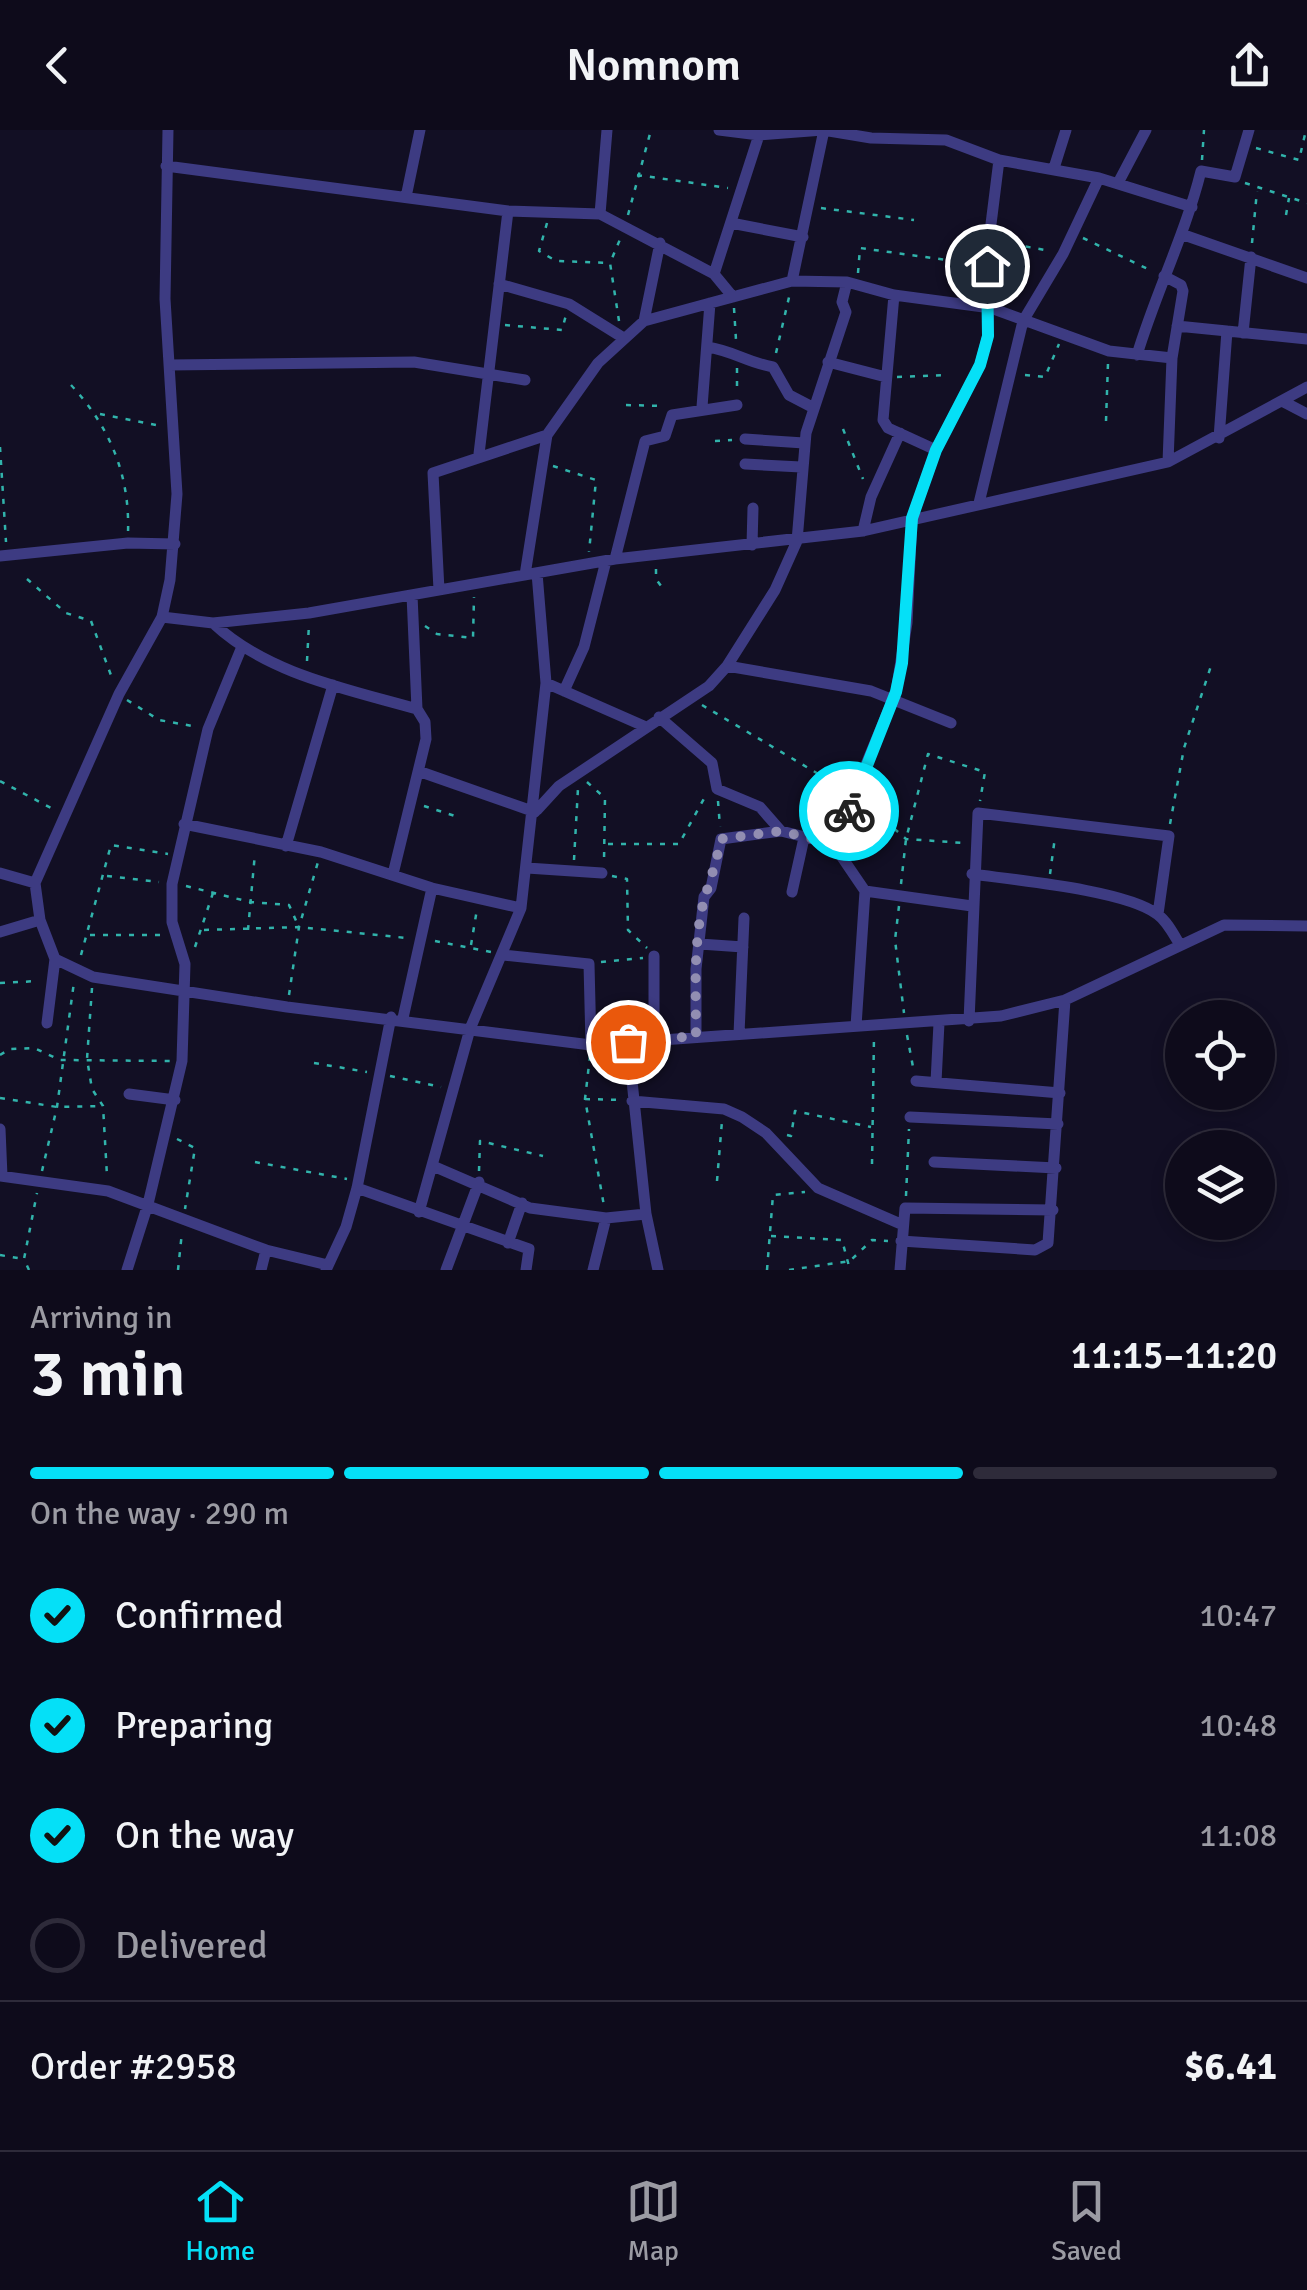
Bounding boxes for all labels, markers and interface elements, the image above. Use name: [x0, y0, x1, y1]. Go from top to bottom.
icon: back: [30, 38, 85, 93]
text: Nomnom: [566, 38, 741, 93]
icon: share: [1222, 38, 1277, 93]
pin: [945, 224, 1030, 309]
icon: home: [960, 239, 1015, 294]
courier: [799, 761, 899, 861]
icon: bike: [822, 784, 877, 839]
pin: [586, 1000, 671, 1085]
map controls: [1165, 1000, 1275, 1240]
button: locate: [1165, 1000, 1275, 1110]
icon: bag: [601, 1015, 656, 1070]
button: layers: [1165, 1130, 1275, 1240]
text: Arriving in: [30, 1298, 172, 1337]
text: 11:15–11:20: [1071, 1332, 1277, 1379]
text: 3 min: [30, 1334, 186, 1414]
text: On the way · 290 m: [30, 1494, 289, 1533]
icon: check: [30, 1588, 85, 1643]
text: Confirmed: [115, 1592, 284, 1639]
text: 10:47: [1199, 1596, 1277, 1635]
icon: check: [30, 1698, 85, 1753]
text: Preparing: [115, 1702, 273, 1749]
text: 10:48: [1199, 1706, 1277, 1745]
icon: check: [30, 1808, 85, 1863]
text: On the way: [115, 1812, 294, 1859]
text: 11:08: [1199, 1816, 1277, 1855]
text: Delivered: [115, 1922, 268, 1969]
text: Order #2958: [30, 2043, 237, 2090]
text: $6.41: [1184, 2043, 1277, 2090]
tab: Home: [185, 2174, 255, 2268]
tab: Map: [626, 2174, 681, 2268]
tab: Saved: [1051, 2174, 1122, 2268]

